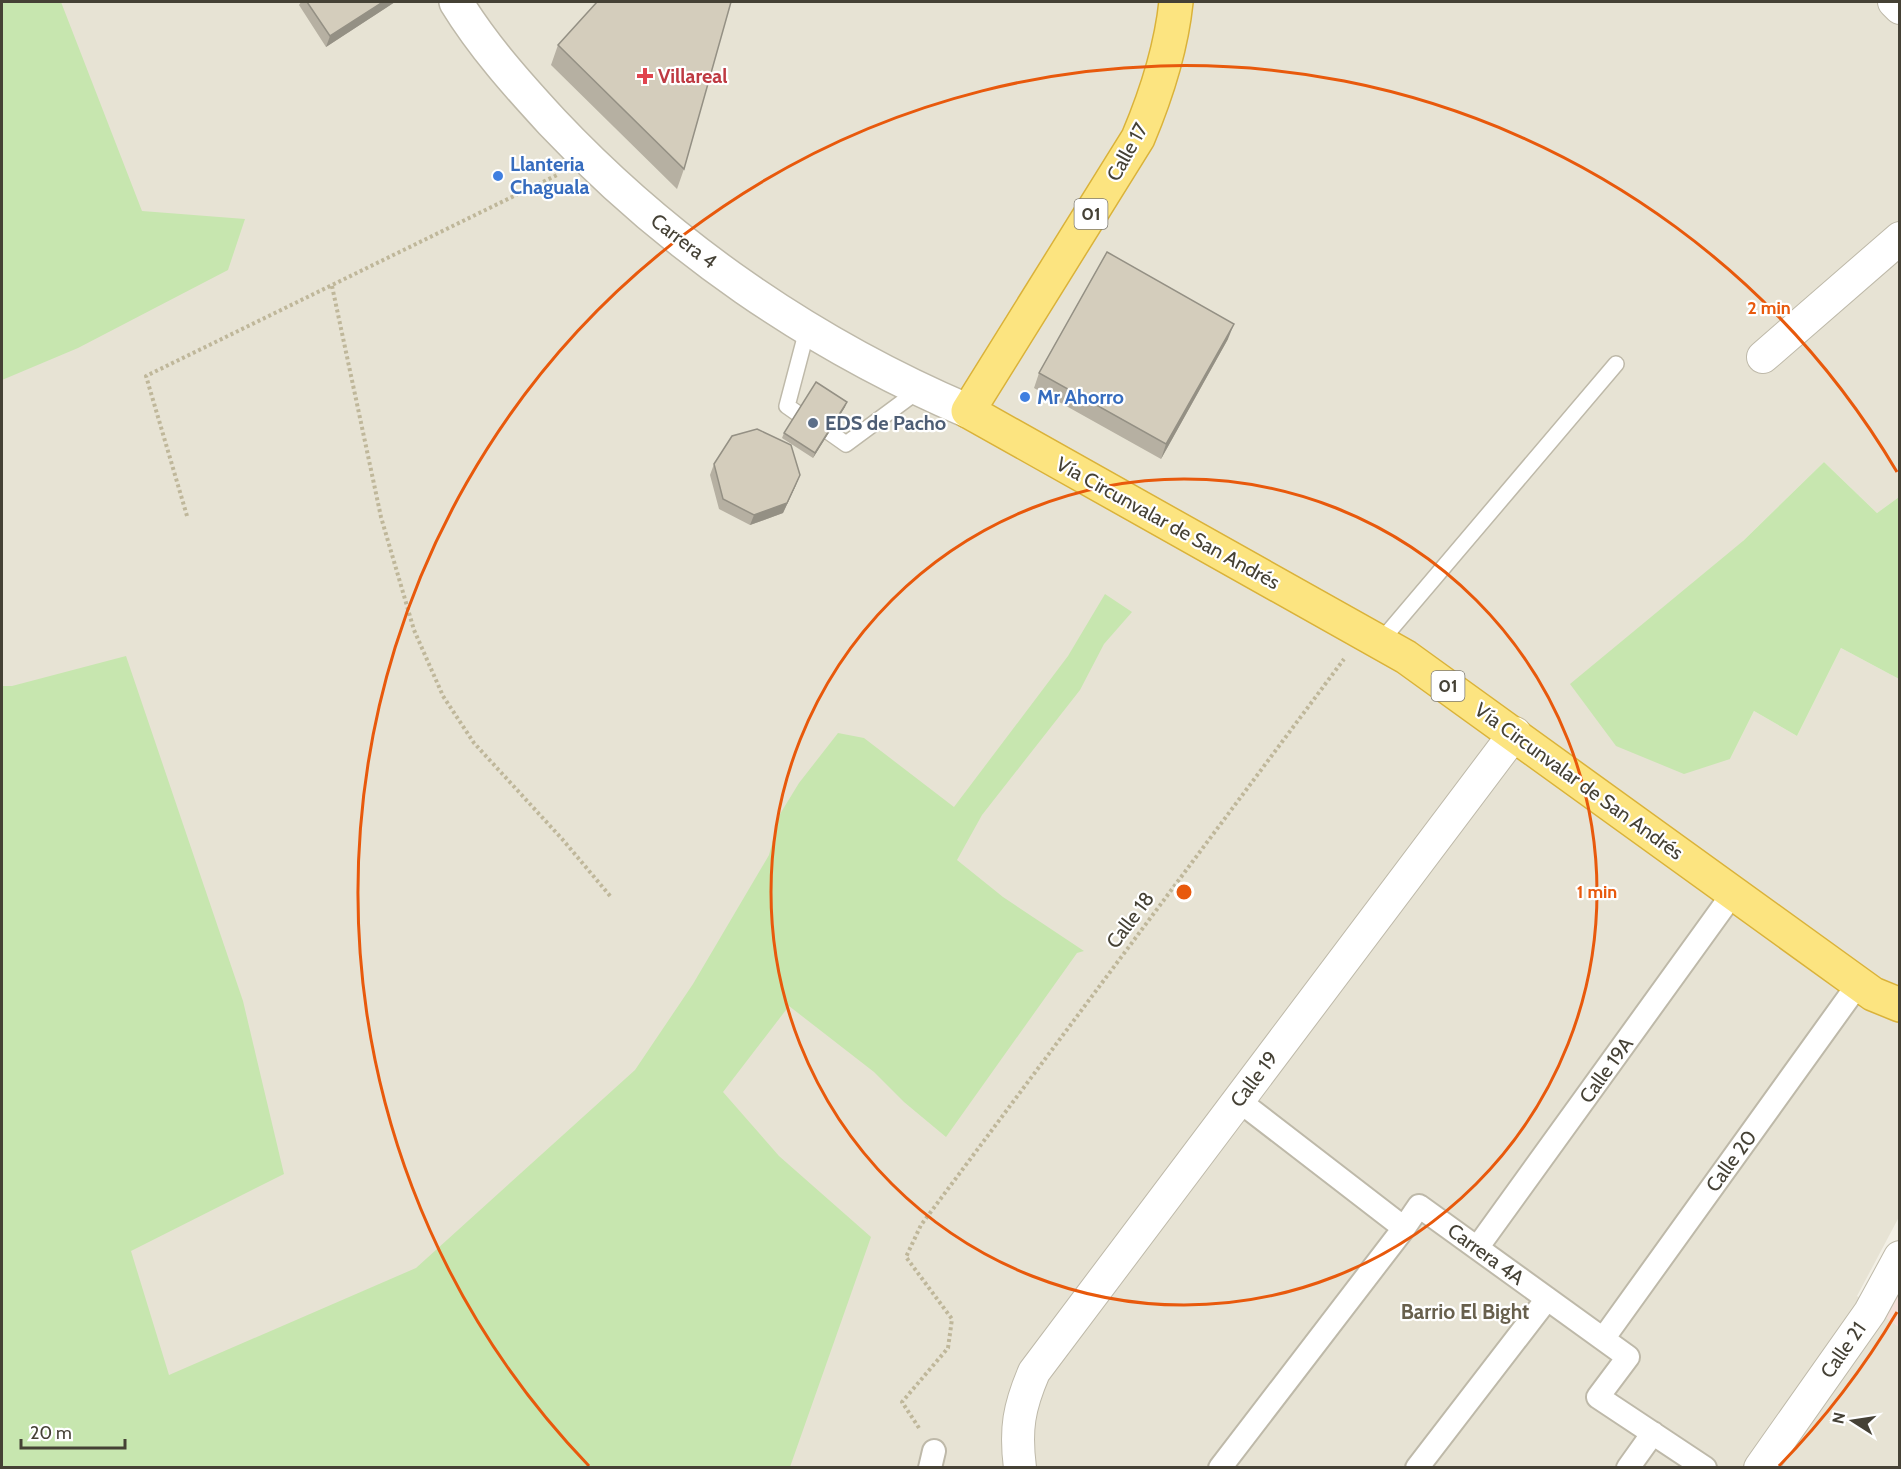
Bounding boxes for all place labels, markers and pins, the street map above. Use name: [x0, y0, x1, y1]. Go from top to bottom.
place label: Villareal: [658, 64, 728, 88]
marker: Villareal: [636, 67, 654, 85]
place label: Llanteria Chaguala: [510, 152, 589, 199]
marker: Llanteria Chaguala: [491, 169, 505, 183]
place label: Mr Ahorro: [1037, 385, 1124, 409]
marker: Mr Ahorro: [1018, 390, 1032, 404]
place label: EDS de Pacho: [825, 411, 946, 435]
marker: EDS de Pacho: [806, 416, 820, 430]
centre of rings: [1174, 882, 1194, 902]

